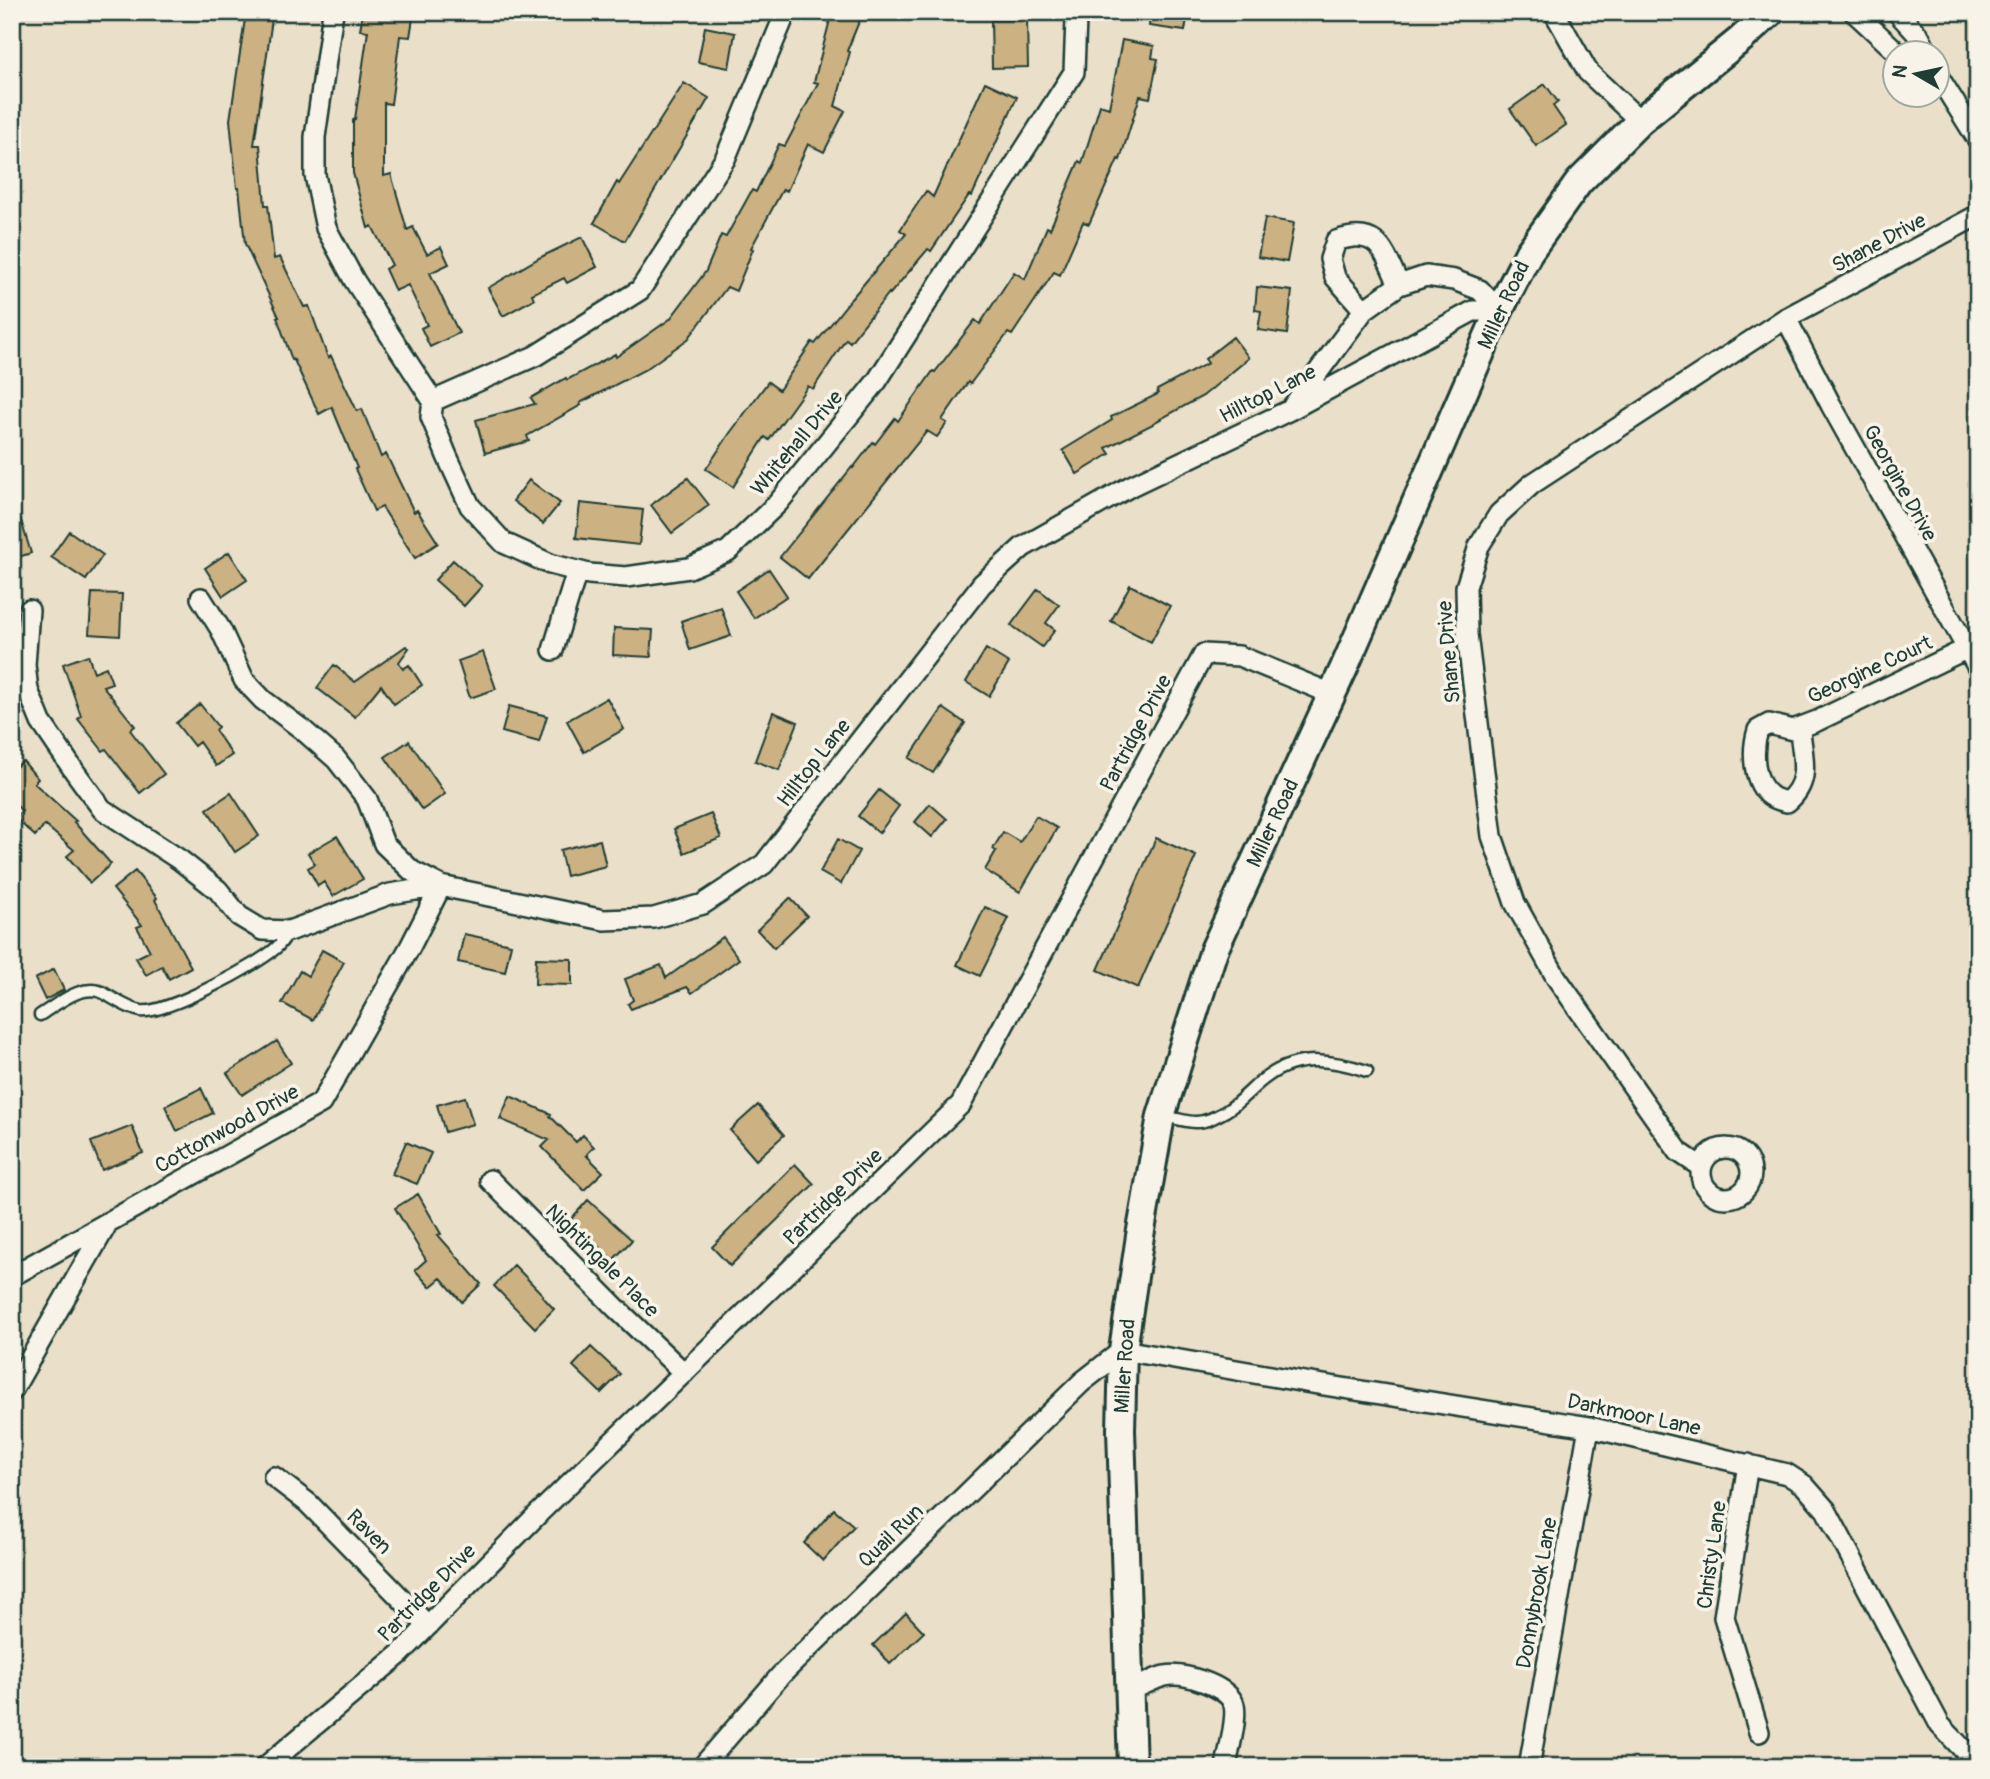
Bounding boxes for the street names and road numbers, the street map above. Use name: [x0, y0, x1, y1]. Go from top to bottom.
street label: Shane Drive: [1827, 207, 1931, 279]
street label: Miller Road: [1472, 256, 1536, 354]
street label: Hilltop Lane: [1215, 358, 1321, 430]
street label: Whitehall Drive: [745, 384, 849, 501]
street label: Georgine Drive: [1857, 420, 1943, 546]
street label: Shane Drive: [1431, 599, 1467, 704]
street label: Georgine Court: [1803, 629, 1937, 711]
street label: Partridge Drive: [1094, 670, 1178, 796]
street label: Hilltop Lane: [771, 713, 857, 813]
street label: Miller Road: [1241, 774, 1305, 872]
street label: Cottonwood Drive: [150, 1078, 304, 1180]
street label: Partridge Drive: [778, 1142, 889, 1251]
street label: Nightingale Place: [539, 1198, 665, 1324]
street label: Miller Road: [1108, 1318, 1142, 1414]
street label: Darkmoor Lane: [1565, 1388, 1704, 1442]
street label: Quail Run: [852, 1498, 930, 1574]
street label: Christy Lane: [1691, 1499, 1733, 1611]
street label: Raven: [341, 1504, 397, 1560]
street label: Donnybrook Lane: [1510, 1515, 1564, 1671]
street label: Partridge Drive: [372, 1538, 482, 1648]

